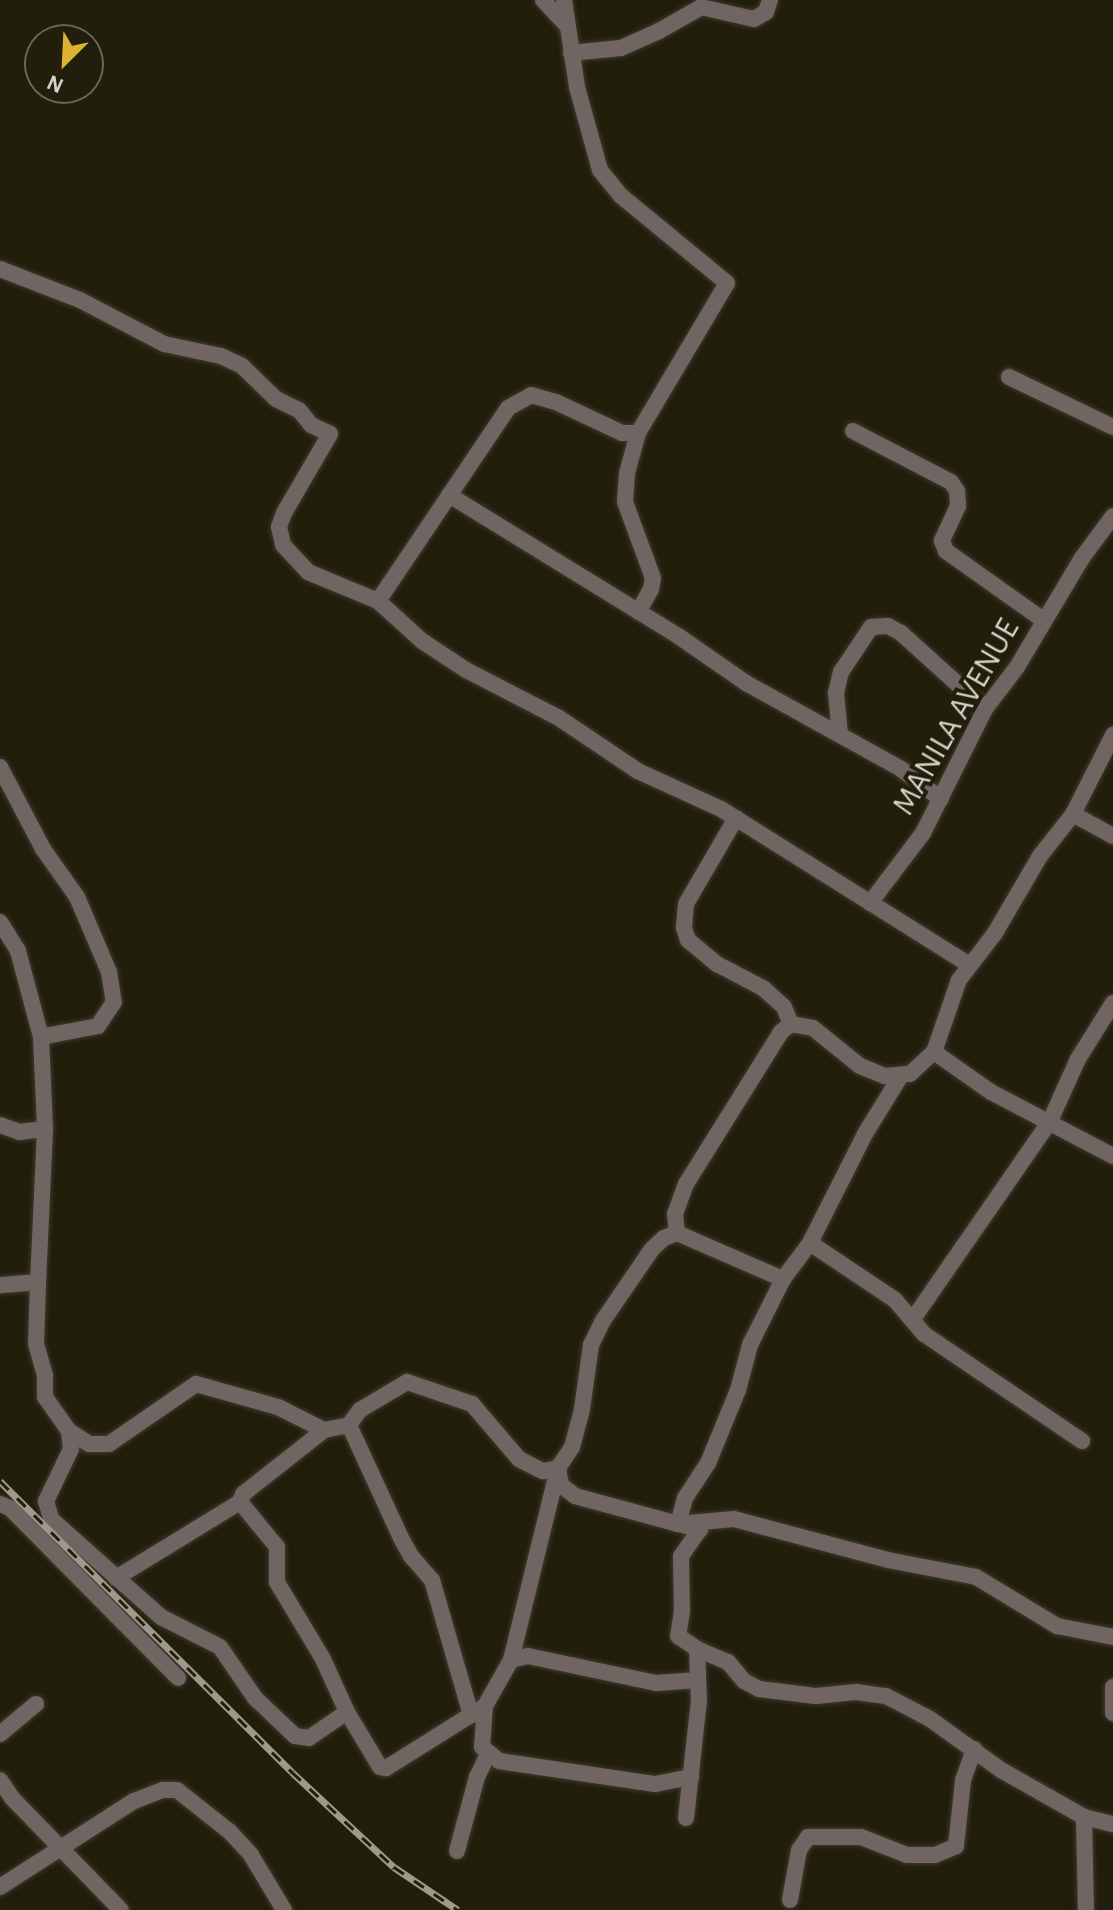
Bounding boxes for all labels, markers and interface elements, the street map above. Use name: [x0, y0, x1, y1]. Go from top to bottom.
north arrow: [24, 24, 104, 104]
text: N: [44, 71, 67, 97]
street label: MANILA AVENUE: [884, 612, 1028, 822]

